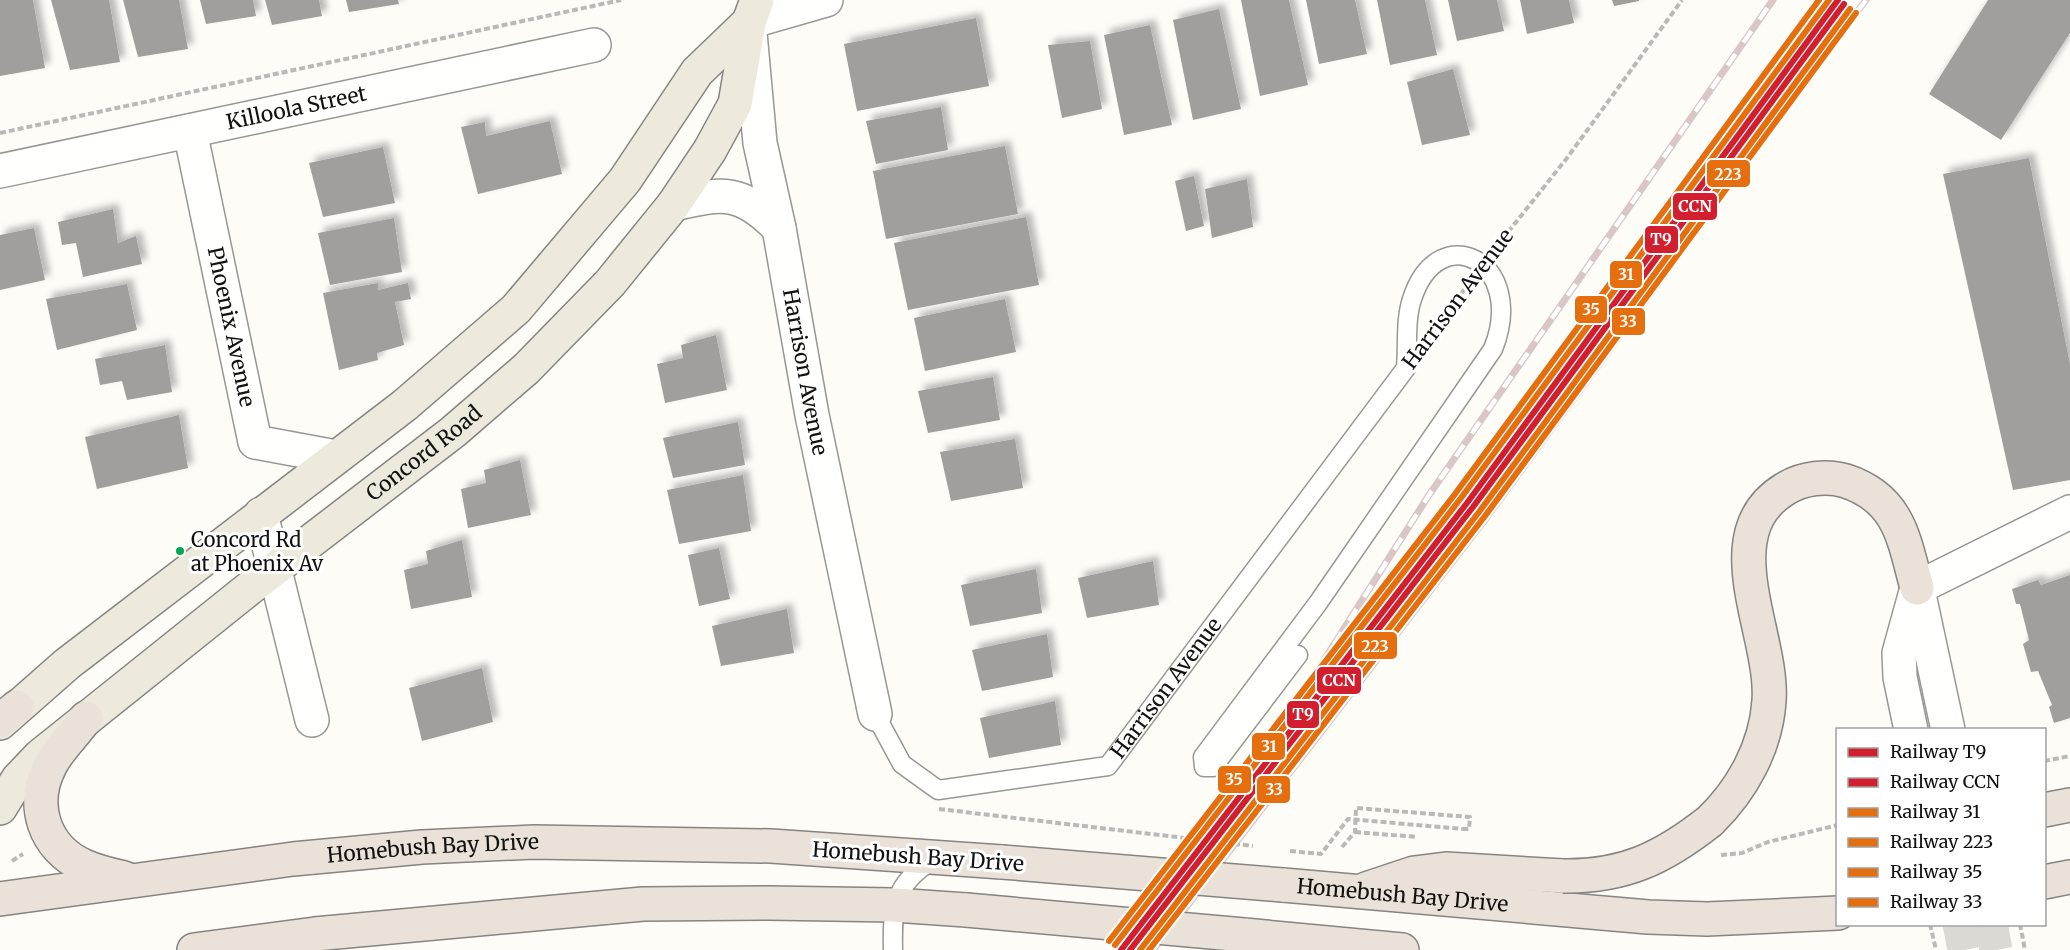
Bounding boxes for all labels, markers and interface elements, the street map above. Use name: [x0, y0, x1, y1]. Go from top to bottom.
street label: Killoola Street: [224, 80, 369, 136]
line badge: 223: [1706, 159, 1751, 188]
text: 223: [1714, 164, 1742, 184]
line badge: CCN: [1672, 192, 1718, 221]
text: CCN: [1678, 196, 1712, 216]
street label: Harrison Avenue: [1396, 223, 1519, 374]
line badge: T9: [1644, 225, 1679, 254]
text: T9: [1650, 229, 1672, 249]
street label: Phoenix Avenue: [202, 244, 261, 409]
line badge: 31: [1609, 260, 1643, 289]
text: 31: [1618, 264, 1635, 284]
street label: Harrison Avenue: [777, 286, 834, 458]
line badge: 35: [1574, 295, 1608, 324]
text: 35: [1582, 299, 1600, 319]
line badge: 33: [1611, 307, 1646, 336]
text: 33: [1619, 311, 1637, 331]
street label: Concord Road: [361, 399, 487, 507]
place label: Concord Rd at Phoenix Av: [191, 527, 324, 576]
marker: Concord Rd at Phoenix Av: [174, 545, 186, 557]
street label: Harrison Avenue: [1104, 612, 1227, 764]
line badge: 223: [1353, 631, 1398, 660]
text: 223: [1361, 636, 1389, 656]
line badge: CCN: [1316, 666, 1362, 695]
text: CCN: [1322, 670, 1356, 690]
line badge: T9: [1286, 700, 1320, 729]
text: T9: [1292, 704, 1314, 724]
legend: [1836, 728, 2046, 926]
line badge: 31: [1251, 732, 1286, 761]
text: 31: [1261, 736, 1278, 756]
text: Railway T9: [1890, 740, 1986, 763]
line badge: 35: [1217, 765, 1252, 794]
text: 35: [1225, 769, 1243, 789]
text: Railway CCN: [1890, 770, 2000, 793]
line badge: 33: [1256, 775, 1291, 804]
text: 33: [1265, 779, 1283, 799]
text: Railway 31: [1890, 800, 1980, 823]
street label: Homebush Bay Drive: [326, 828, 539, 869]
text: Railway 223: [1890, 830, 1993, 853]
street label: Homebush Bay Drive: [811, 836, 1025, 877]
text: Railway 35: [1890, 860, 1983, 883]
street label: Homebush Bay Drive: [1296, 872, 1510, 918]
text: Railway 33: [1890, 890, 1982, 913]

